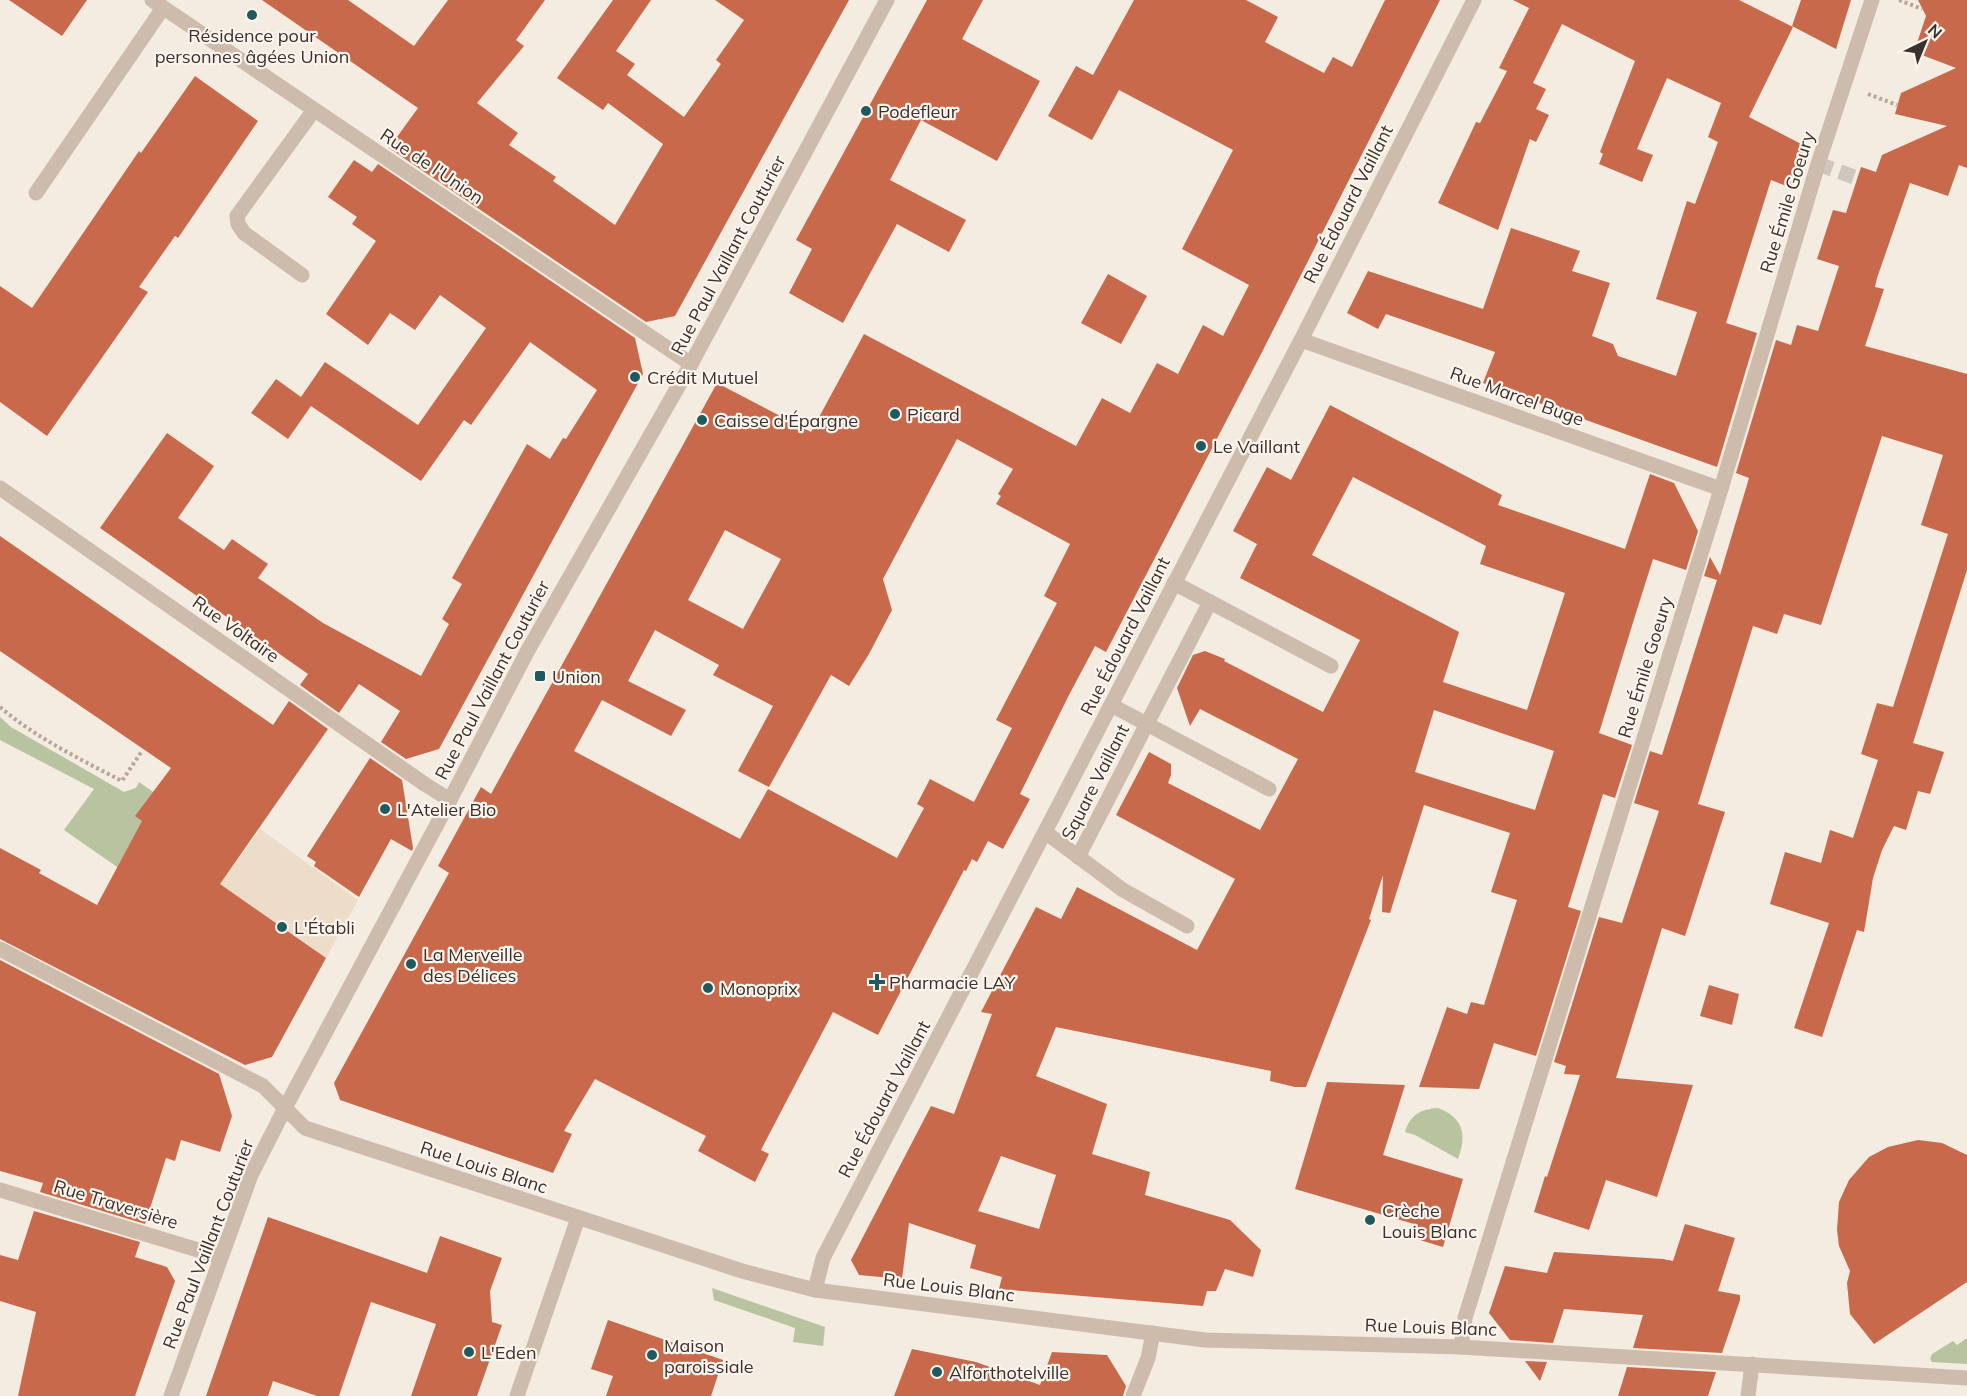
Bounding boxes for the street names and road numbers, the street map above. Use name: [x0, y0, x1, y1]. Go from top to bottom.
street label: Rue Édouard Vaillant: [1298, 121, 1398, 287]
street label: Rue de l'Union: [376, 123, 488, 209]
street label: Rue Émile Goeury: [1755, 128, 1820, 276]
street label: Rue Paul Vaillant Couturier: [666, 151, 791, 359]
street label: Rue Marcel Buge: [1447, 361, 1587, 431]
street label: Rue Édouard Vaillant: [1075, 553, 1175, 719]
street label: Rue Paul Vaillant Couturier: [430, 576, 555, 784]
street label: Rue Voltaire: [188, 591, 284, 667]
street label: Rue Émile Goeury: [1613, 593, 1678, 741]
street label: Square Vaillant: [1056, 720, 1134, 844]
street label: Rue Édouard Vaillant: [833, 1016, 935, 1182]
street label: Rue Paul Vaillant Couturier: [157, 1136, 259, 1352]
street label: Rue Louis Blanc: [417, 1136, 551, 1198]
street label: Rue Traversière: [51, 1174, 181, 1234]
street label: Rue Louis Blanc: [882, 1268, 1016, 1306]
street label: Rue Louis Blanc: [1364, 1313, 1498, 1341]

